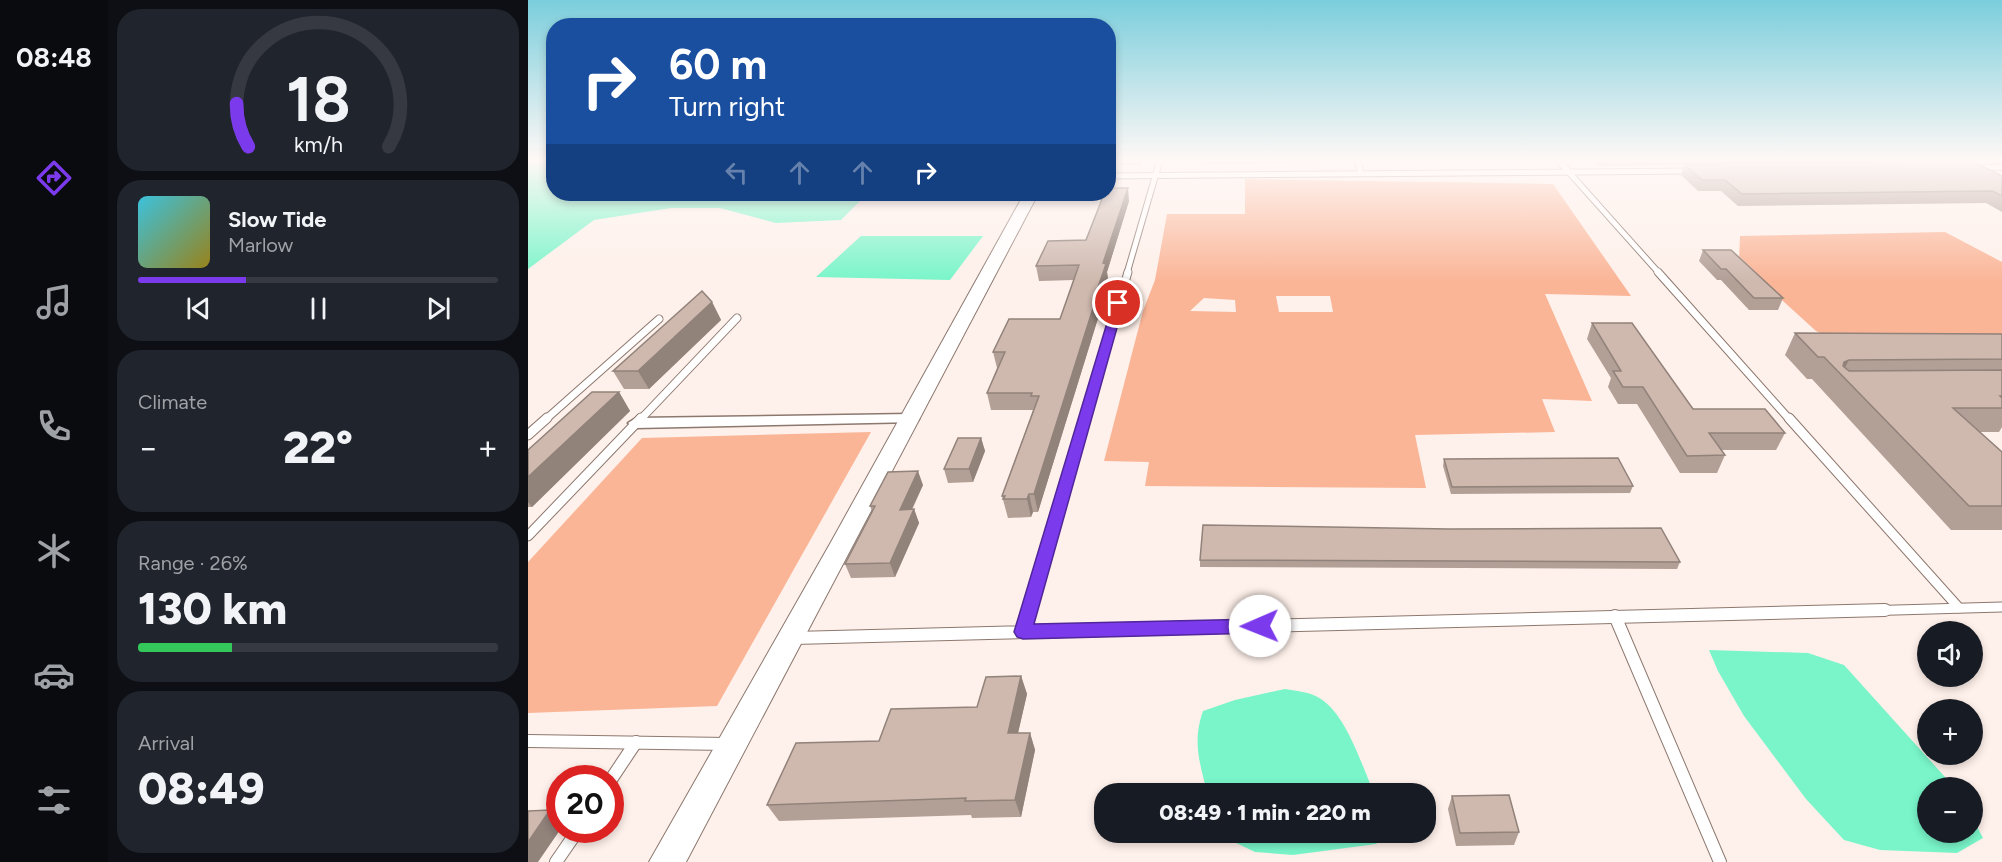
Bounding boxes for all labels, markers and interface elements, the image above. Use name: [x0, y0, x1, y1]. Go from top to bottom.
text: 60 m: [669, 39, 767, 90]
text: 08:48: [16, 41, 92, 74]
icon: right: [570, 42, 648, 120]
text: 18: [286, 62, 350, 137]
text: Turn right: [669, 90, 785, 123]
text: km/h: [294, 132, 342, 157]
icon: left: [720, 156, 753, 189]
icon: ahead: [783, 156, 816, 189]
icon: ahead: [846, 156, 879, 189]
icon: right: [909, 156, 942, 189]
icon: directions: [33, 157, 75, 199]
text: Slow Tide: [228, 206, 327, 233]
text: Marlow: [228, 233, 293, 257]
pin: [1092, 277, 1143, 328]
icon: music: [33, 281, 75, 323]
icon: arrive: [1101, 286, 1134, 319]
icon: previous: [182, 292, 215, 325]
icon: pause: [302, 292, 335, 325]
icon: next: [422, 292, 455, 325]
text: Climate: [138, 390, 207, 414]
icon: phone: [33, 405, 75, 447]
text: 22°: [283, 420, 353, 474]
text: −: [138, 428, 159, 467]
text: +: [477, 428, 498, 467]
icon: climate: [33, 530, 75, 572]
text: Range · 26%: [138, 551, 248, 575]
text: 130 km: [138, 581, 287, 635]
position arrow: [1228, 594, 1292, 658]
map controls: [1917, 621, 1983, 843]
button: sound: [1917, 621, 1983, 687]
icon: car: [33, 654, 75, 696]
button: +: [1917, 699, 1983, 765]
text: Arrival: [138, 731, 194, 755]
text: 08:49: [138, 761, 265, 815]
speed limit sign: 20: [546, 765, 624, 843]
button: −: [1917, 777, 1983, 843]
icon: filters: [33, 779, 75, 821]
text: 08:49 · 1 min · 220 m: [1159, 799, 1371, 826]

